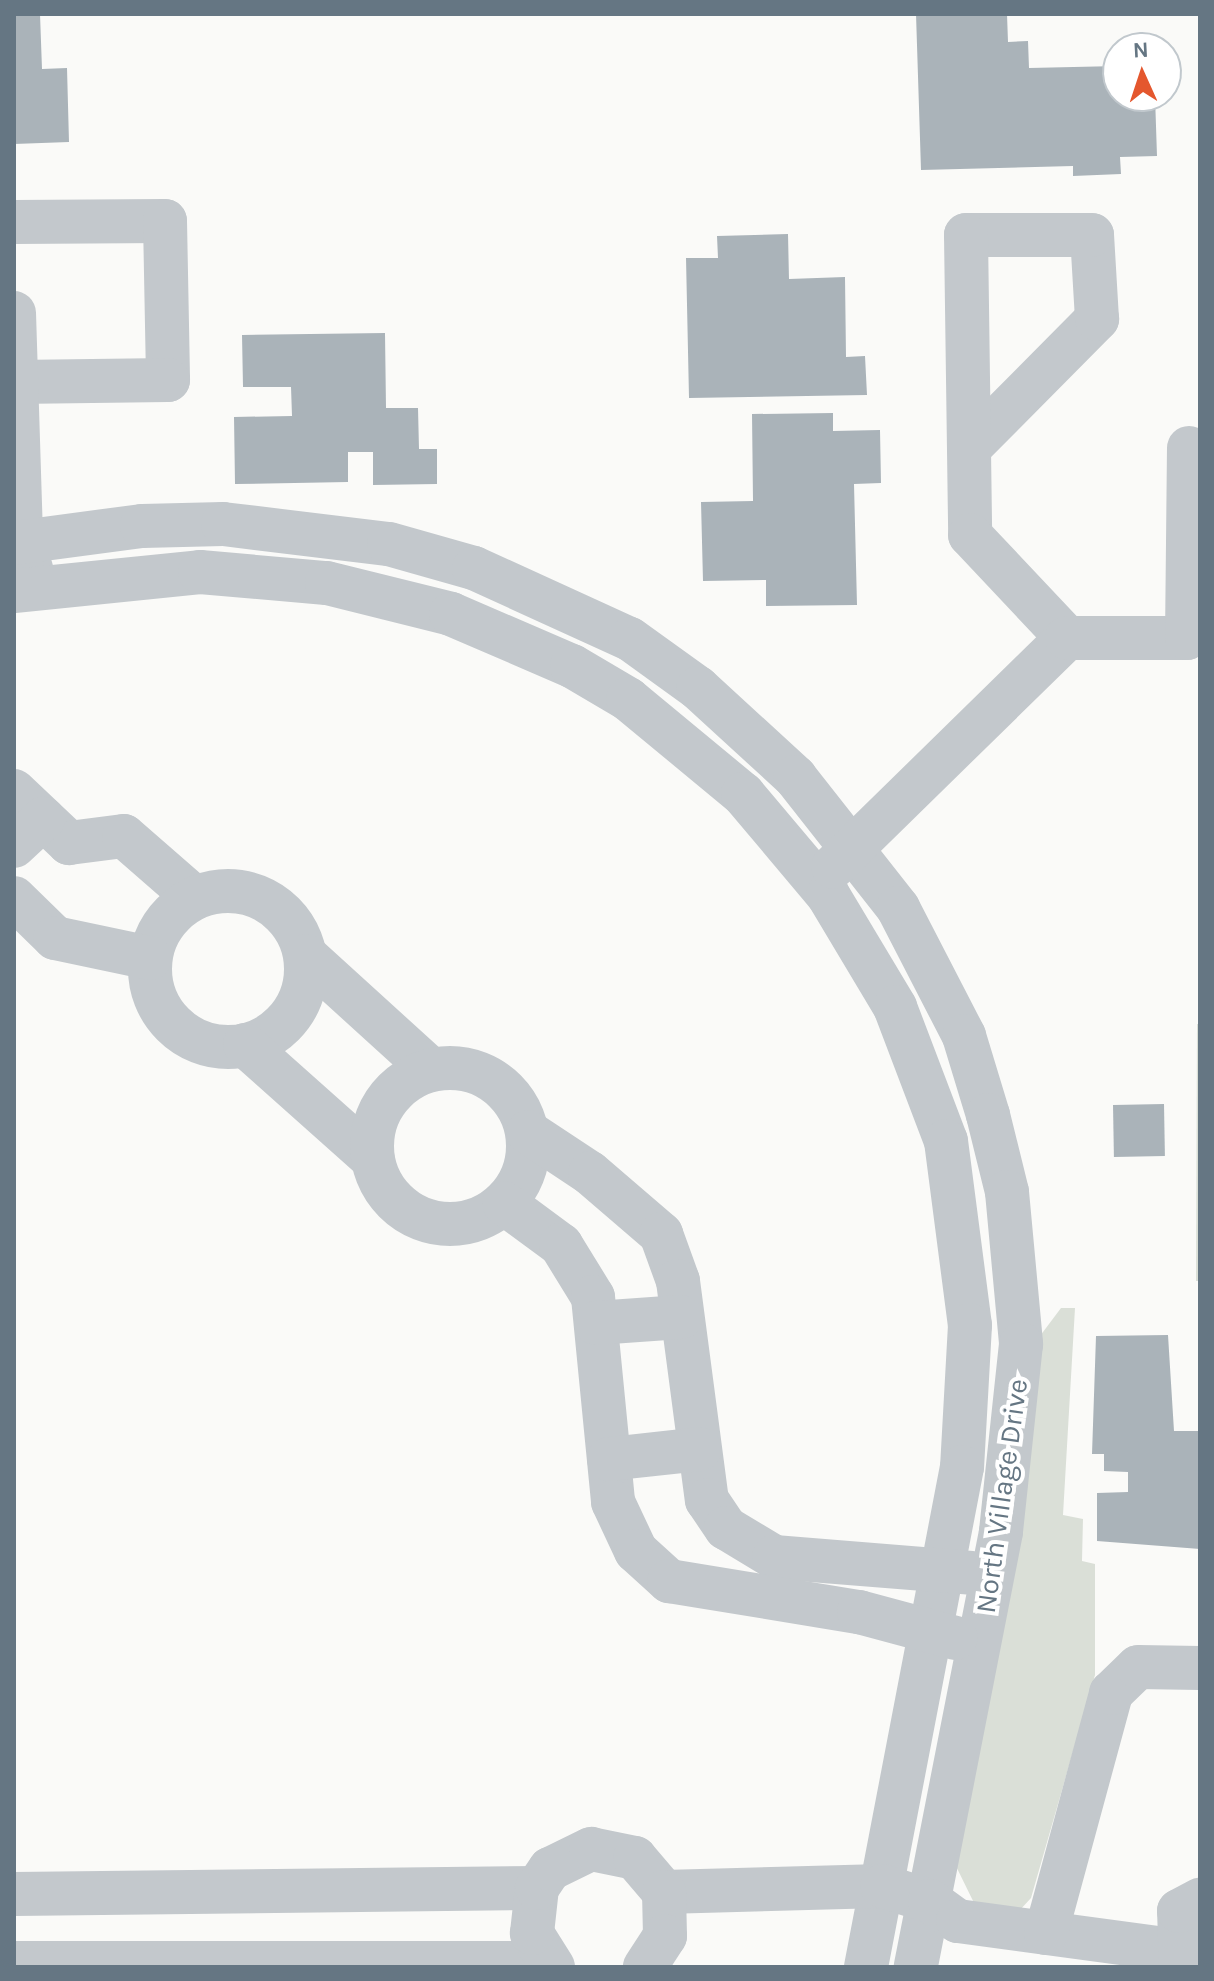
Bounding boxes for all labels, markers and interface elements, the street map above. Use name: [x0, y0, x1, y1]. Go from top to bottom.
north arrow: [1102, 32, 1182, 112]
text: N: [1132, 37, 1149, 63]
street label: North Village Drive: [969, 1377, 1035, 1615]

